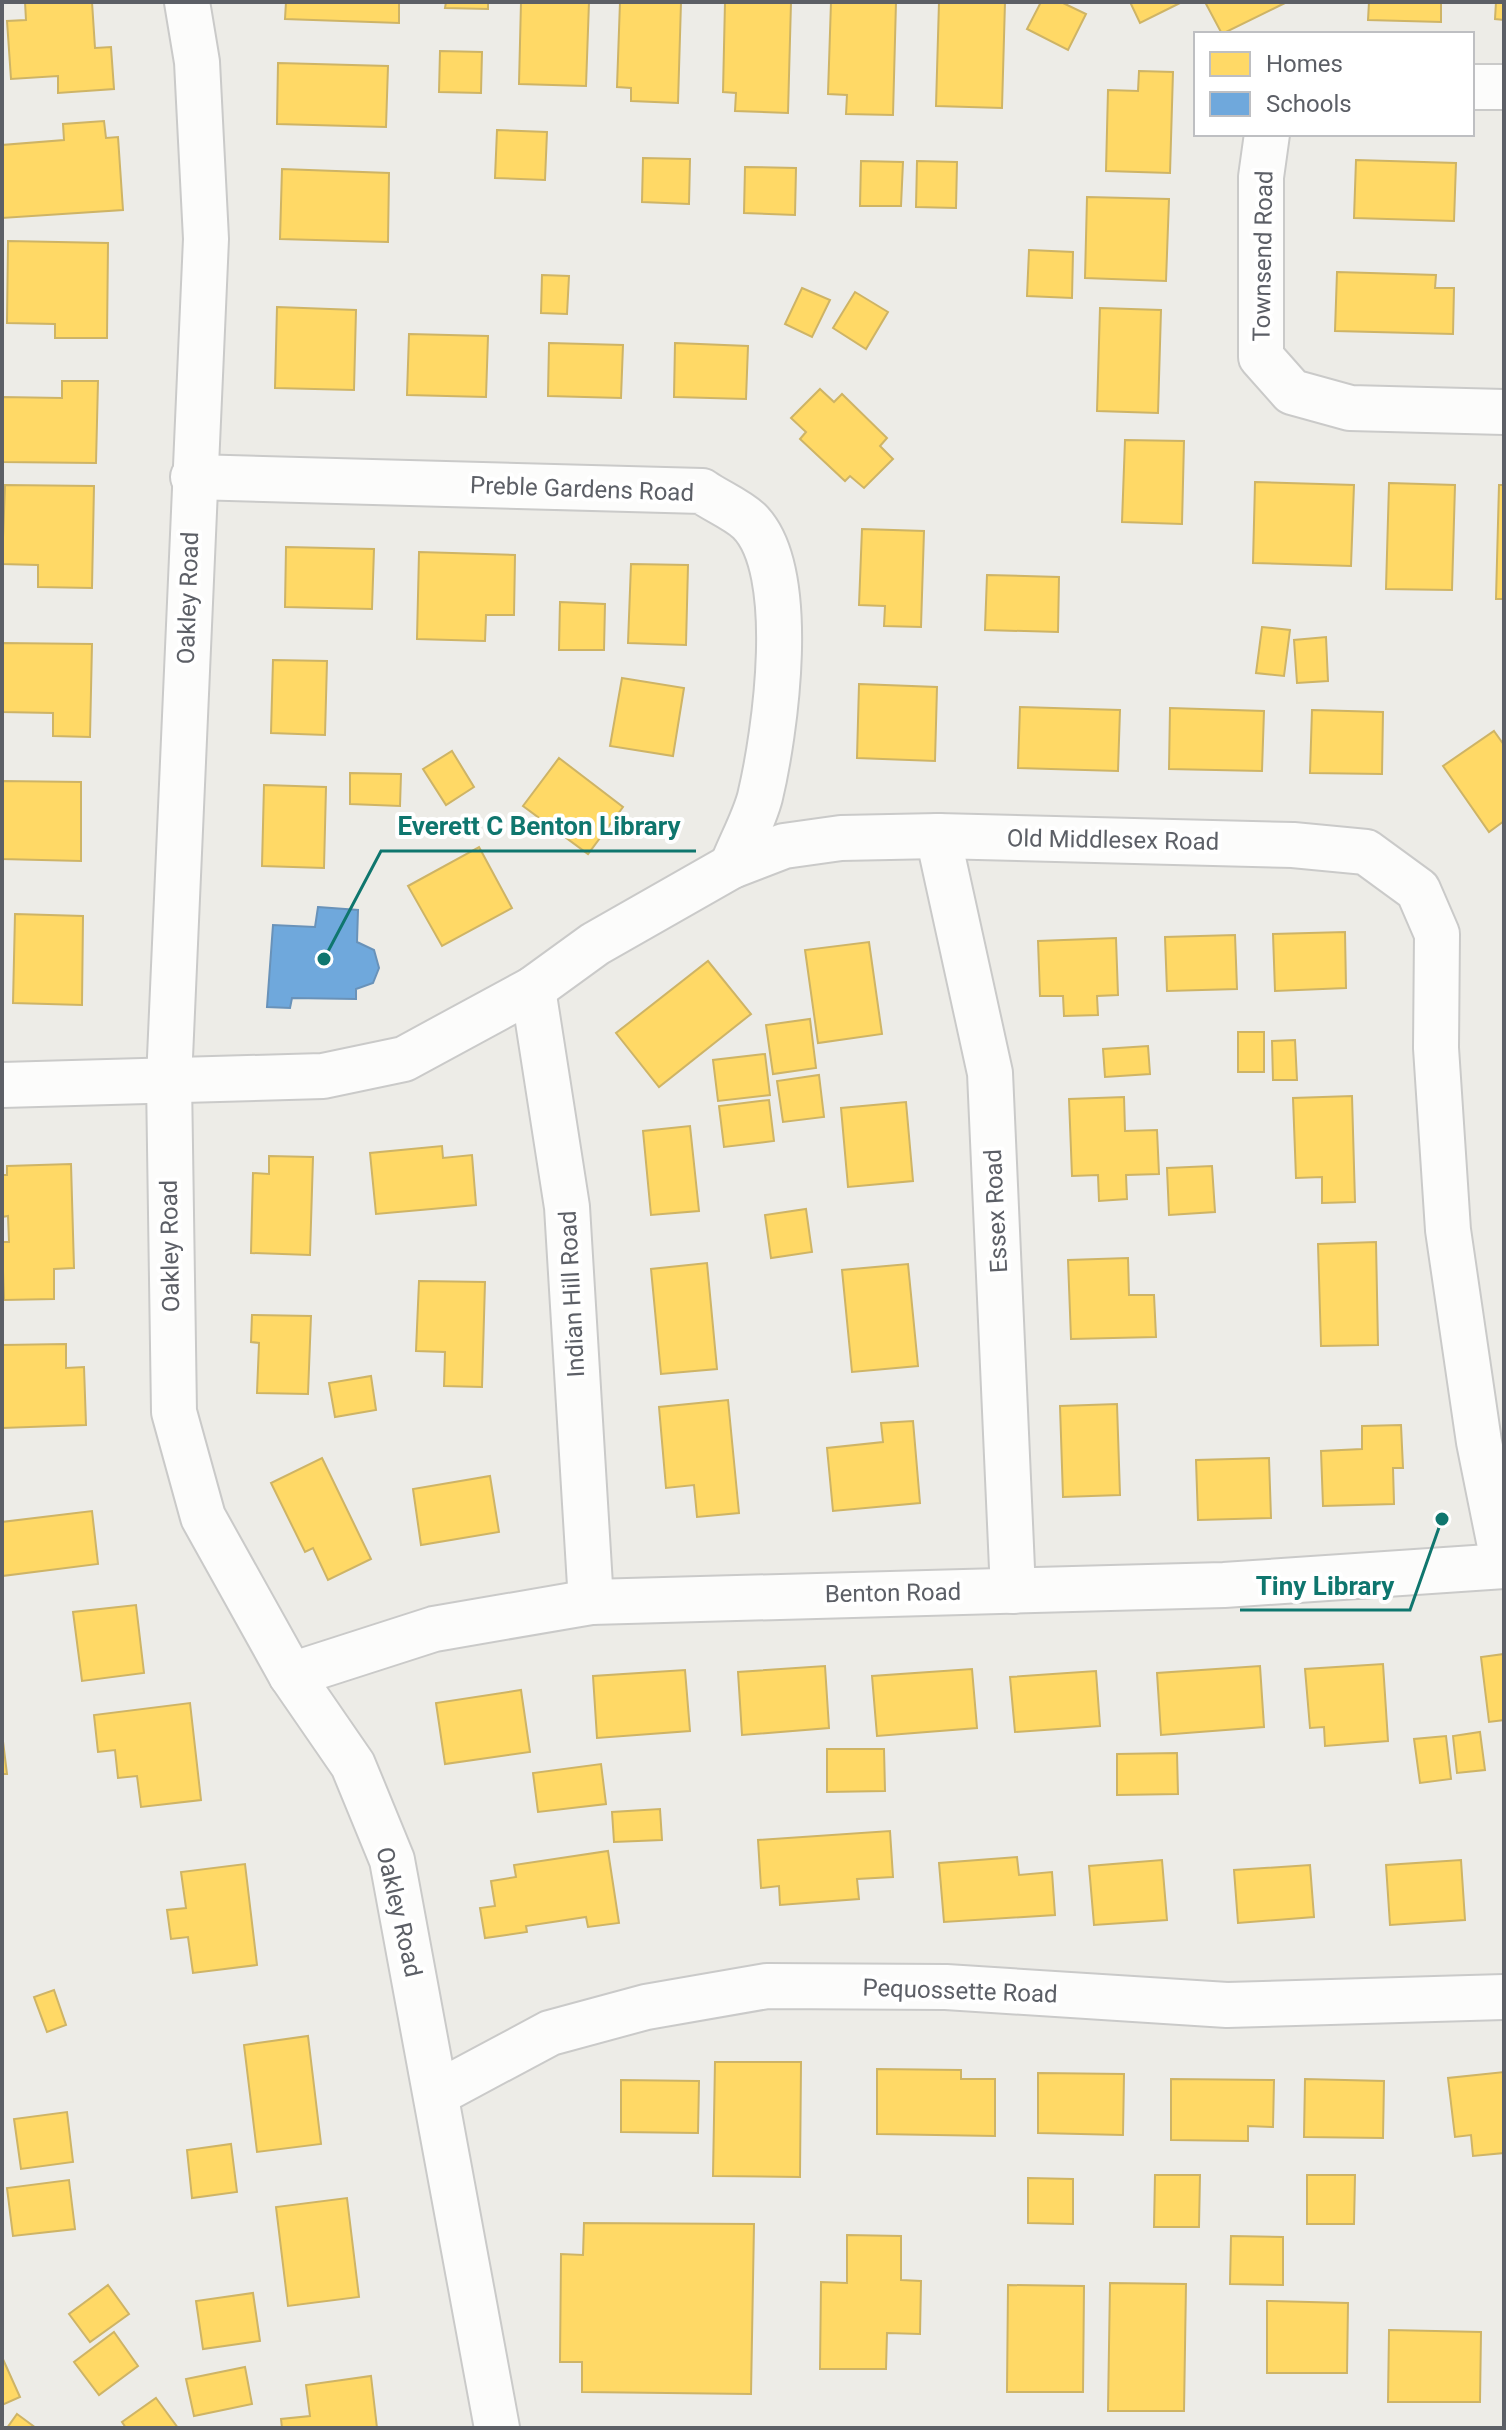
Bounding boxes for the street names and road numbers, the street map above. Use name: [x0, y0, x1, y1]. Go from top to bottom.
street label: Townsend Road: [1248, 170, 1278, 342]
street label: Preble Gardens Road: [470, 471, 694, 507]
street label: Oakley Road: [172, 531, 204, 665]
street label: Old Middlesex Road: [1007, 824, 1219, 856]
street label: Essex Road: [979, 1148, 1013, 1274]
street label: Oakley Road: [155, 1180, 185, 1312]
street label: Indian Hill Road: [554, 1210, 590, 1378]
street label: Benton Road: [825, 1578, 961, 1608]
street label: Oakley Road: [370, 1844, 428, 1980]
street label: Pequossette Road: [862, 1974, 1058, 2008]

